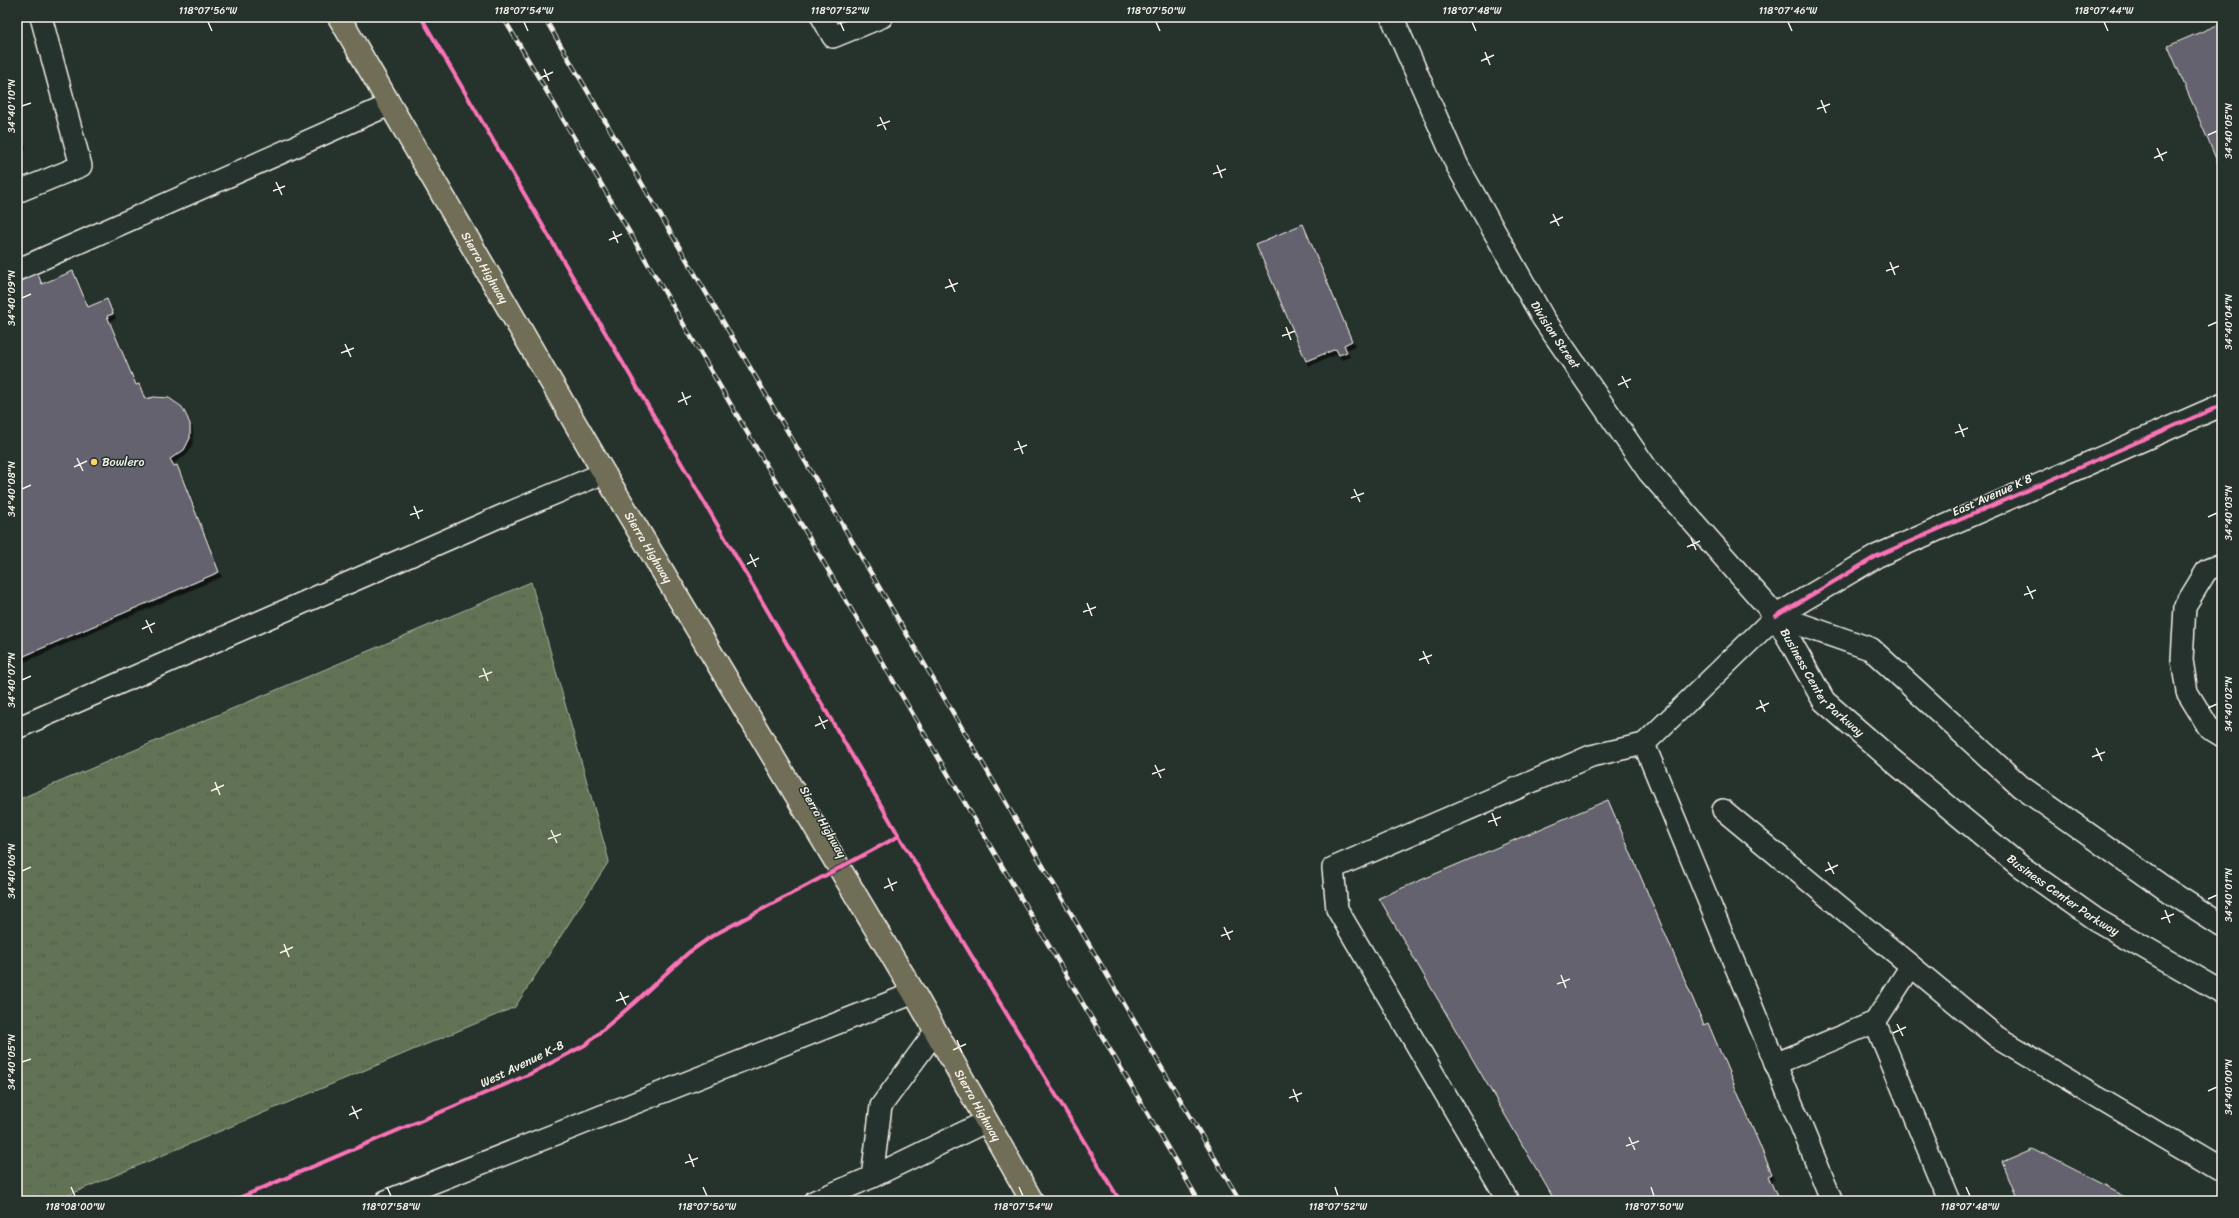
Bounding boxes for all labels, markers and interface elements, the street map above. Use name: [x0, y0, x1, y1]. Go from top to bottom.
text: 118°07'56"W: [179, 2, 237, 20]
text: 118°07'54"W: [495, 2, 554, 20]
text: 118°07'52"W: [811, 2, 869, 20]
text: 118°07'50"W: [1127, 2, 1186, 20]
text: 118°07'48"W: [1443, 2, 1502, 20]
text: 118°07'46"W: [1759, 2, 1818, 20]
text: 118°07'44"W: [2075, 2, 2134, 20]
text: 34°40'10"N: [3, 79, 21, 133]
text: 34°40'05"N: [2220, 103, 2238, 159]
street label: Sierra Highway: [455, 227, 515, 309]
text: 34°40'09"N: [3, 270, 21, 326]
text: 34°40'04"N: [2220, 294, 2238, 350]
street label: Division Street: [1524, 297, 1587, 375]
place label: Bowlero: [102, 451, 144, 473]
marker: Bowlero: [89, 457, 99, 467]
text: 34°40'08"N: [3, 461, 21, 517]
street label: East Avenue K 8: [1948, 467, 2036, 523]
text: 34°40'03"N: [2220, 485, 2238, 541]
street label: Sierra Highway: [618, 507, 679, 588]
street label: Business Center Parkway: [1774, 624, 1870, 743]
text: 34°40'07"N: [3, 652, 21, 708]
text: 34°40'02"N: [2220, 676, 2238, 732]
street label: Sierra Highway: [793, 782, 853, 863]
text: 34°40'06"N: [3, 843, 21, 899]
street label: Business Center Parkway: [2002, 848, 2124, 942]
text: 34°40'01"N: [2220, 868, 2238, 922]
text: 34°40'05"N: [3, 1034, 21, 1090]
street label: West Avenue K-8: [476, 1034, 568, 1094]
text: 34°40'00"N: [2220, 1059, 2238, 1115]
street label: Sierra Highway: [948, 1065, 1008, 1147]
text: 118°08'00"W: [45, 1198, 105, 1216]
text: 118°07'58"W: [362, 1198, 421, 1216]
text: 118°07'56"W: [678, 1198, 736, 1216]
text: 118°07'54"W: [994, 1198, 1053, 1216]
text: 118°07'52"W: [1309, 1198, 1367, 1216]
text: 118°07'50"W: [1625, 1198, 1684, 1216]
text: 118°07'48"W: [1941, 1198, 2000, 1216]

